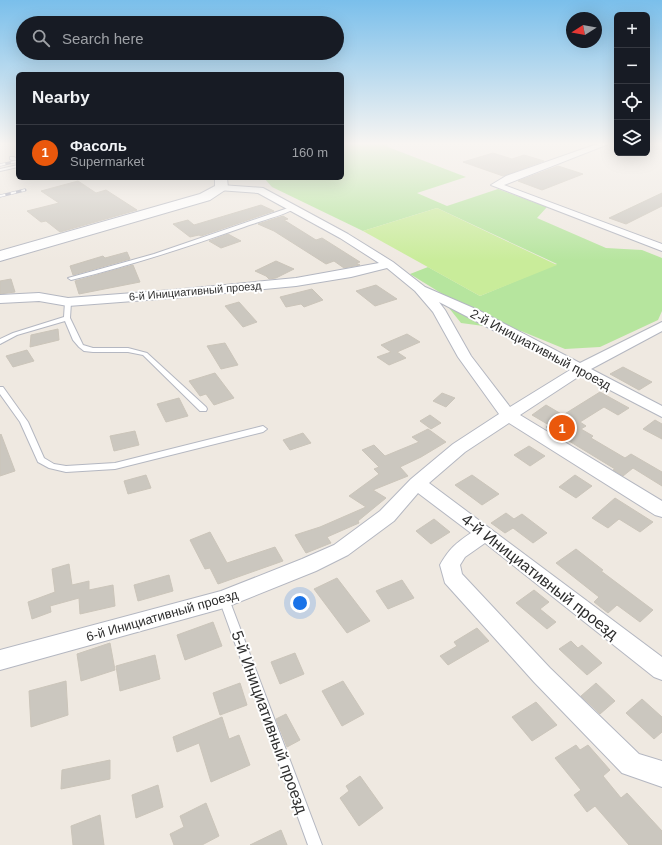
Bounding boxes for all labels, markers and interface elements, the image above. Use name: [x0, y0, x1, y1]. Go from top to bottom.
north arrow: [566, 12, 602, 48]
map controls: [614, 12, 650, 156]
button: +: [614, 12, 650, 48]
search box: [16, 16, 344, 60]
icon: search: [30, 27, 52, 49]
text: Search here: [62, 30, 144, 47]
button: −: [614, 48, 650, 84]
button: locate: [614, 84, 650, 120]
text: Nearby: [32, 88, 90, 107]
button: layers: [614, 120, 650, 156]
text: Фасоль: [70, 137, 127, 154]
text: 1: [41, 145, 49, 160]
text: 160 m: [292, 145, 328, 160]
text: Supermarket: [70, 154, 144, 169]
street label: 6-й Инициативный проезд: [128, 279, 262, 303]
street label: 2-й Инициативный проезд: [468, 306, 614, 393]
pin: 1: [549, 413, 575, 443]
street label: 4-й Инициативный проезд: [458, 510, 622, 643]
street label: 6-й Инициативный проезд: [85, 587, 240, 644]
your location: [290, 593, 310, 613]
street label: 5-й Инициативный проезд: [228, 628, 311, 817]

